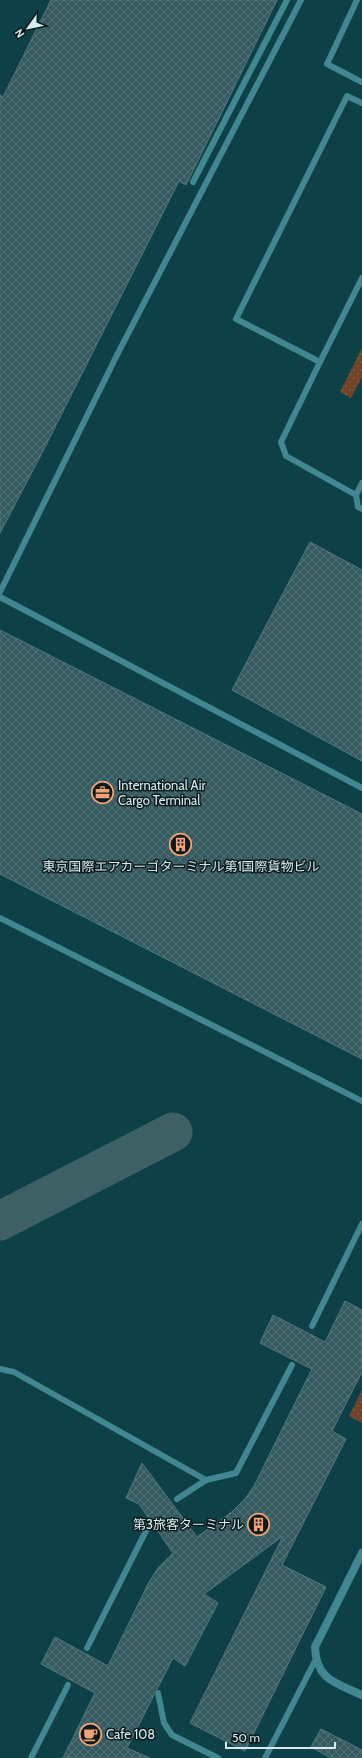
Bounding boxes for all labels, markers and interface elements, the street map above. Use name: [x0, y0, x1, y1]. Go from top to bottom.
north arrow: [8, 8, 48, 48]
text: N: [12, 26, 28, 41]
place label: International Air Cargo Terminal: [118, 777, 206, 808]
office icon: International Air Cargo Terminal: [90, 779, 116, 805]
building icon: 東京国際エアカーゴターミナル第1国際貨物ビル: [168, 831, 194, 857]
place label: 東京国際エアカーゴターミナル第1国際貨物ビル: [42, 858, 320, 874]
building icon: 第3旅客ターミナル: [246, 1511, 272, 1537]
place label: 第3旅客ターミナル: [133, 1516, 244, 1532]
cafe icon: Cafe 108: [78, 1721, 104, 1747]
scale bar: [226, 1724, 335, 1750]
place label: Cafe 108: [106, 1726, 155, 1742]
text: 50 m: [232, 1730, 260, 1745]

